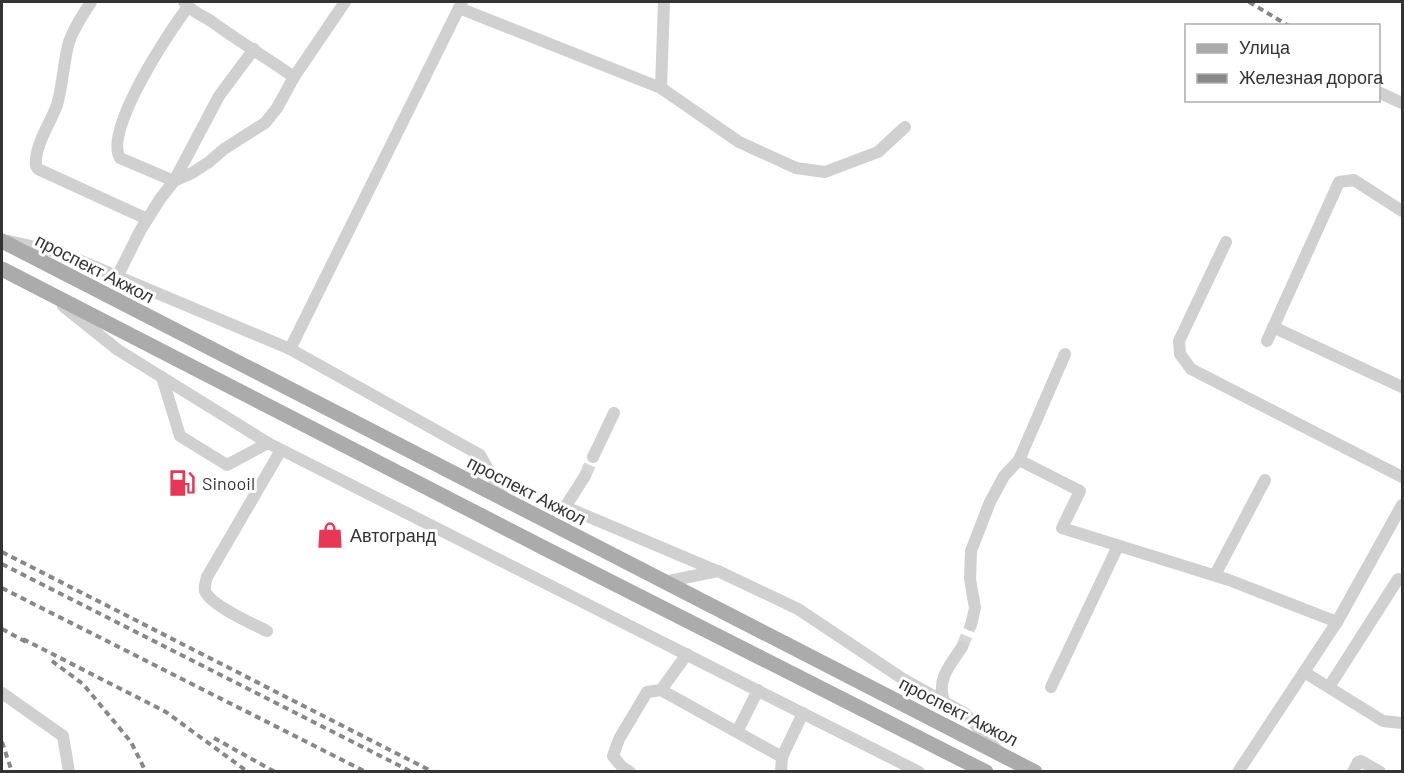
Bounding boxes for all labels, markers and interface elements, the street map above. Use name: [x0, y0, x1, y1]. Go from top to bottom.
legend: [1185, 24, 1380, 102]
text: Улица: [1239, 36, 1291, 58]
text: Железная дорога: [1239, 66, 1384, 88]
street label: проспект Акжол: [32, 229, 158, 307]
street label: проспект Акжол: [464, 451, 590, 529]
fuel station icon: Sinooil: [167, 468, 197, 498]
place label: Sinooil: [202, 472, 255, 494]
shop icon: Автогранд: [315, 520, 345, 550]
place label: Автогранд: [350, 524, 437, 546]
street label: проспект Акжол: [896, 672, 1022, 750]

